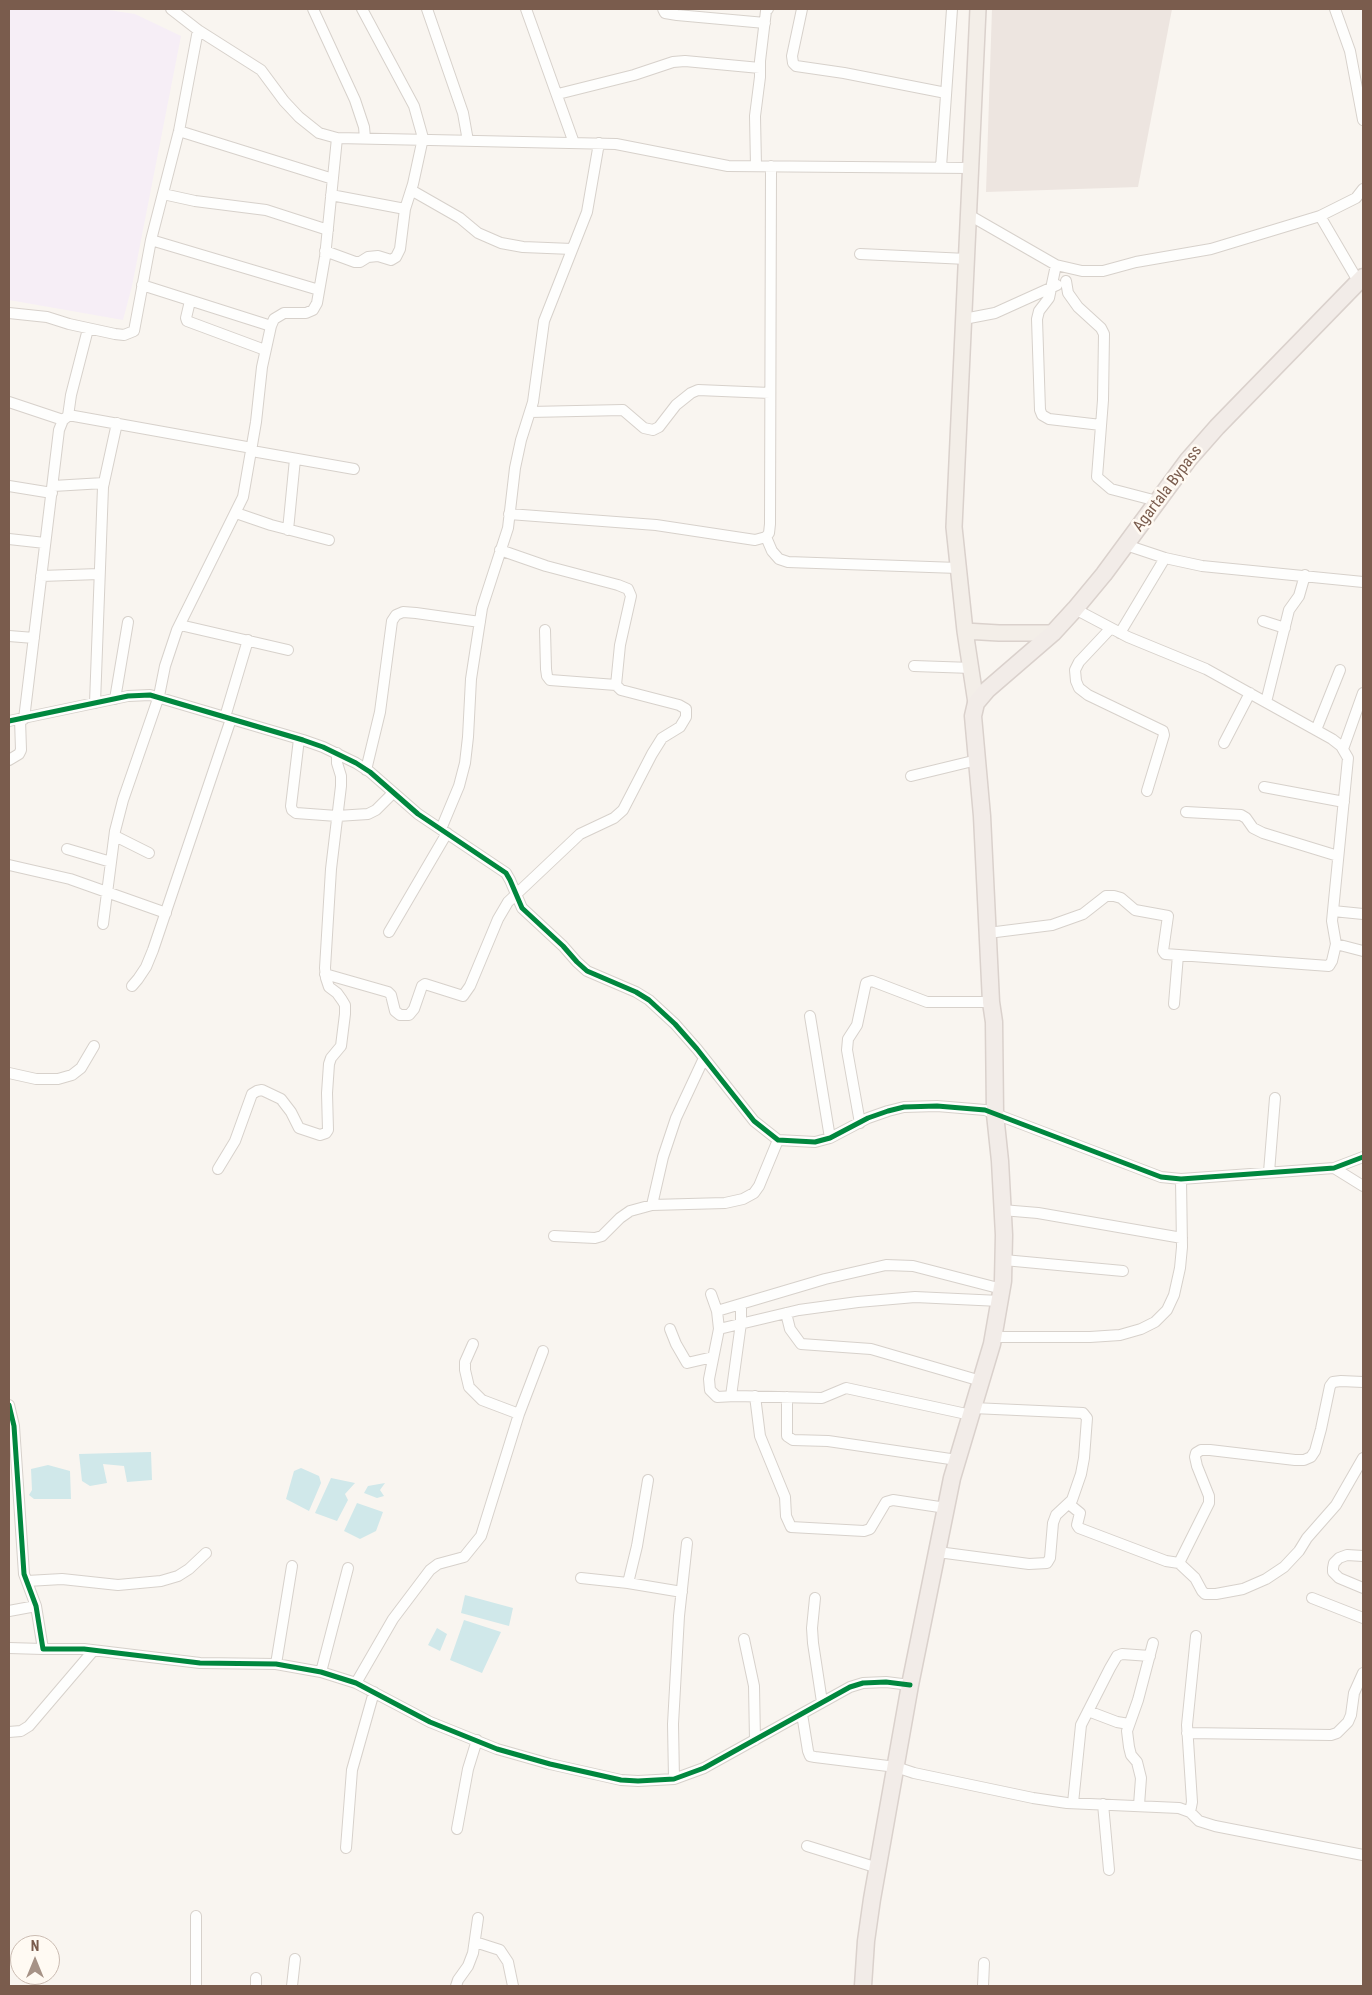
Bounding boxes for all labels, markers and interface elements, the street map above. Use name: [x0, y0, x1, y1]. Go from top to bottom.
street label: Agartala Bypass: [1129, 442, 1207, 536]
north arrow: [10, 1935, 60, 1985]
text: N: [31, 1938, 39, 1954]

